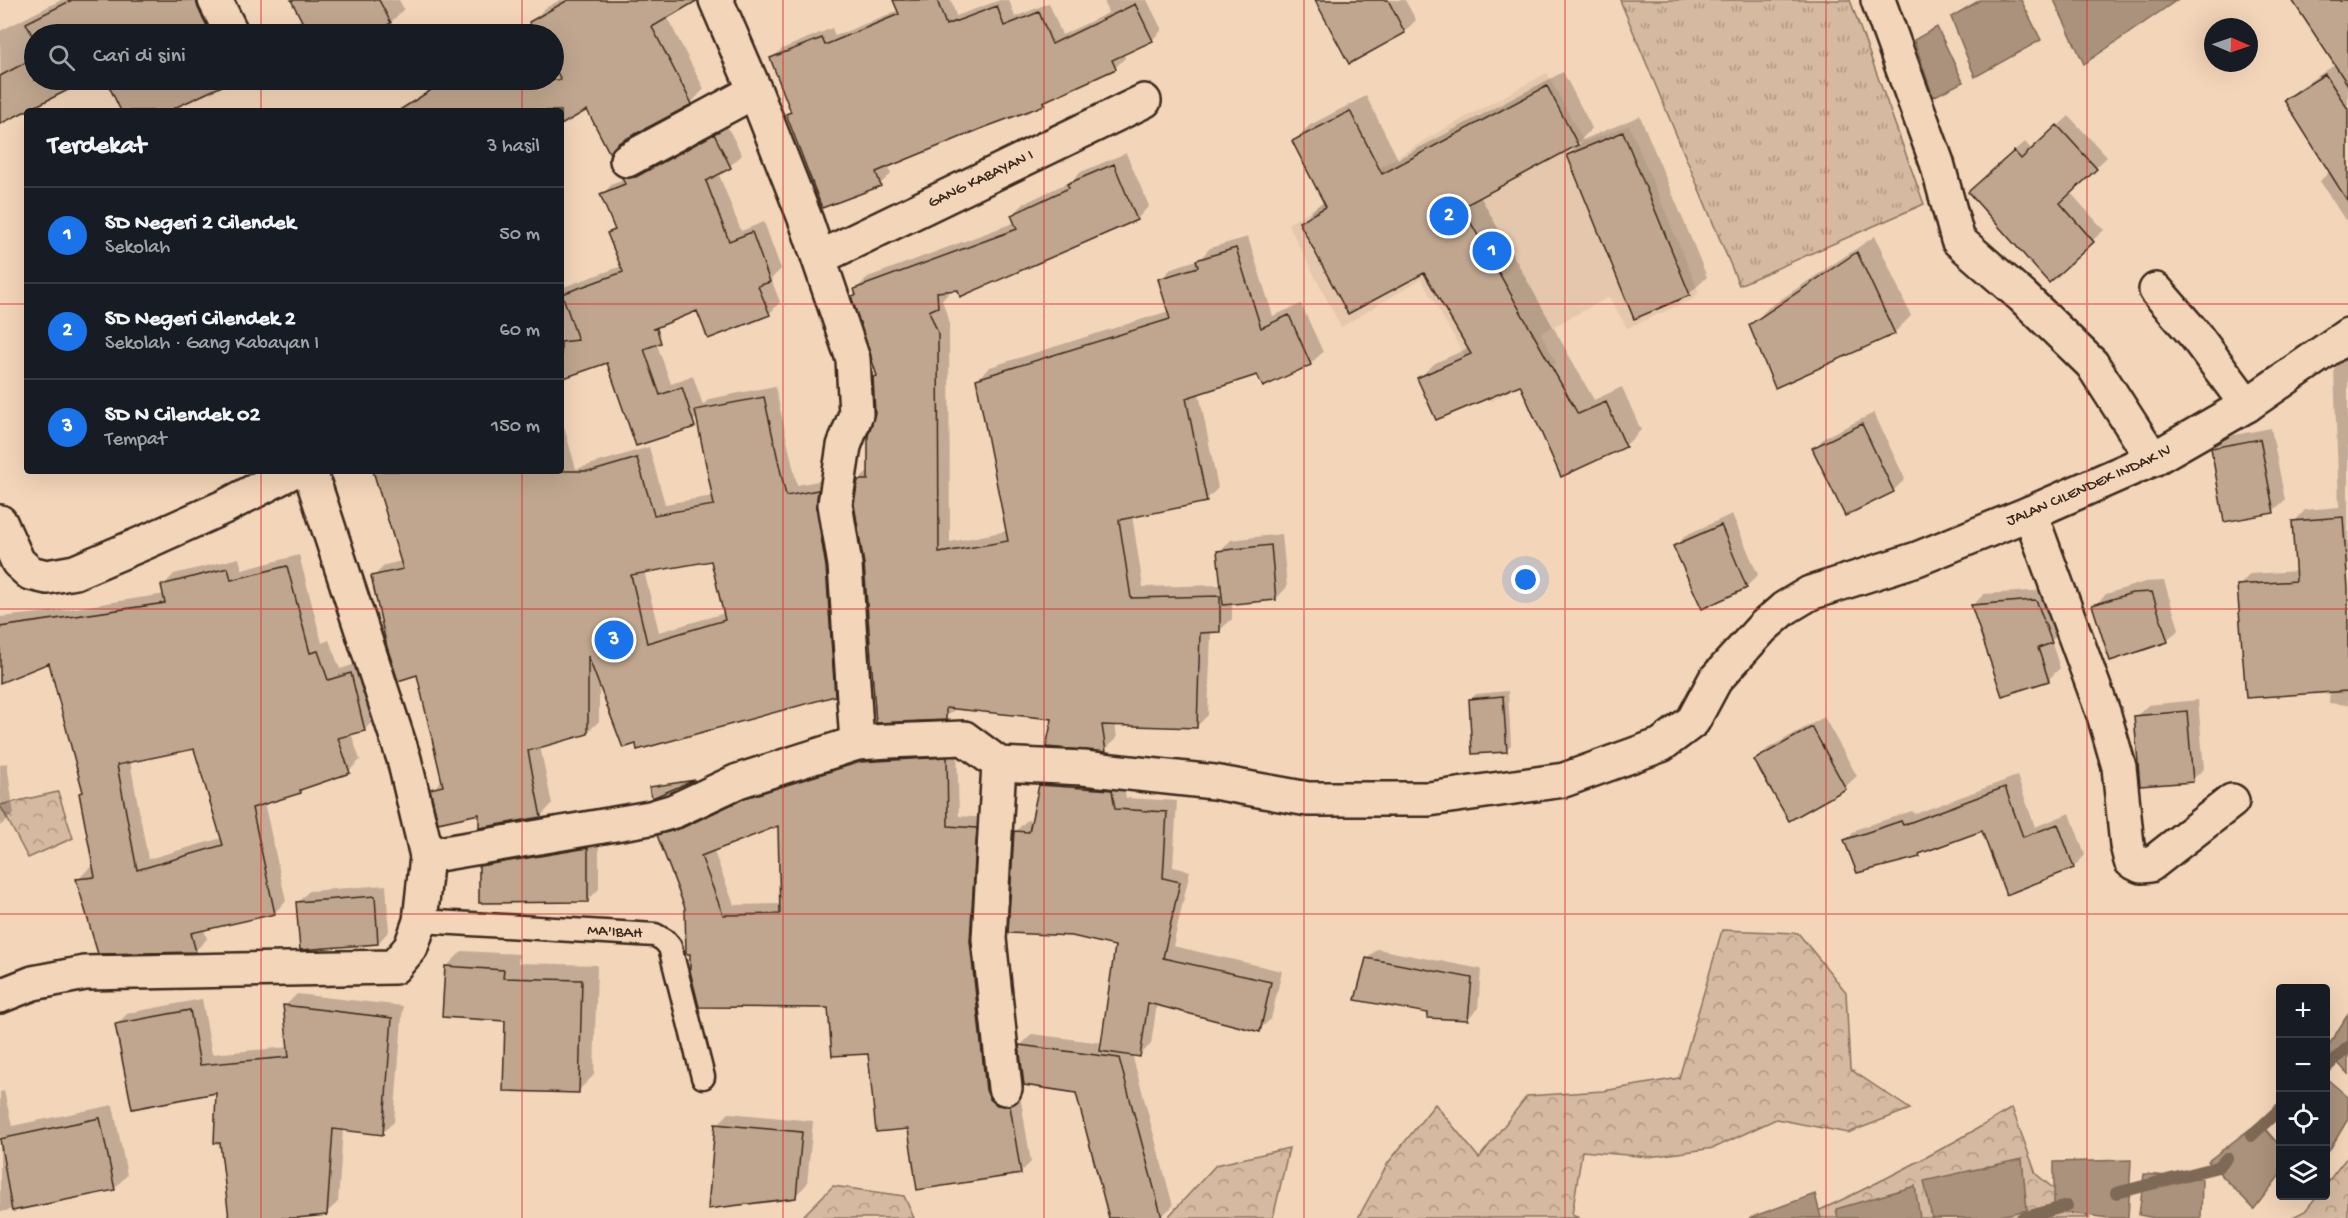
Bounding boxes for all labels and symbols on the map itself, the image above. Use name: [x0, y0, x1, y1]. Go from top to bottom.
north arrow: [2204, 18, 2258, 72]
street label: GANG KABAYAN I: [925, 146, 1037, 213]
pin: 2: [1430, 194, 1468, 238]
pin: 1: [1472, 228, 1512, 274]
street label: JALAN CILENDEK INDAK IV: [2004, 441, 2175, 531]
your location: [1511, 565, 1540, 594]
pin: 3: [594, 618, 634, 662]
street label: MA'IBAH: [587, 921, 644, 944]

